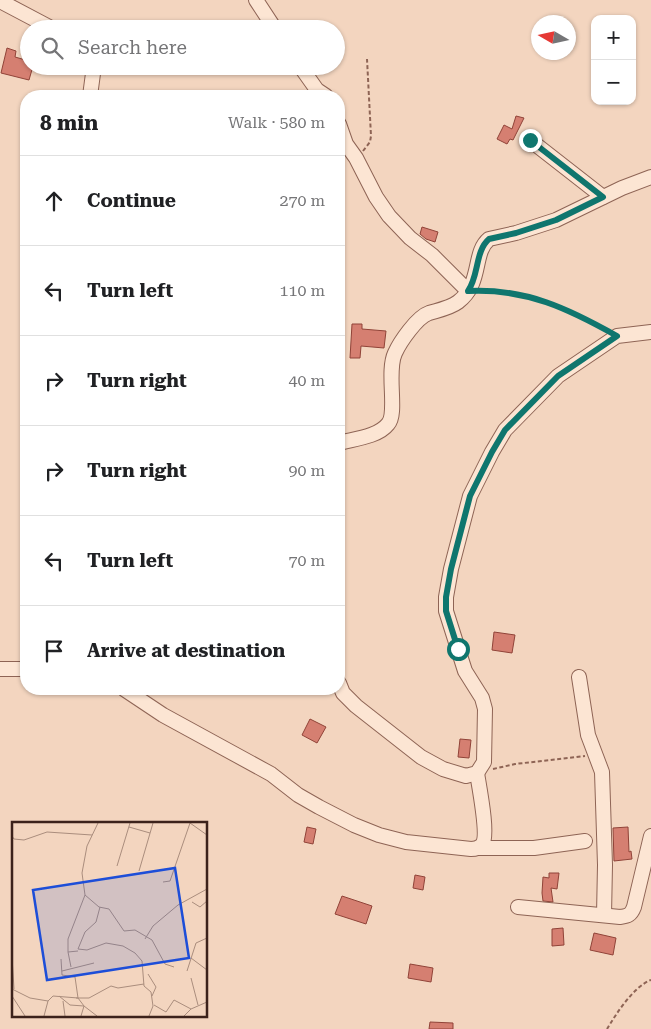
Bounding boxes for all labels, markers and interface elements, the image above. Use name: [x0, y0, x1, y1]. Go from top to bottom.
north arrow: [531, 15, 576, 60]
map controls: [591, 15, 636, 105]
button: +: [591, 15, 636, 60]
search box: [20, 20, 345, 75]
icon: search: [38, 34, 66, 62]
text: Search here: [78, 36, 187, 59]
button: −: [591, 60, 636, 105]
text: 8 min: [40, 111, 98, 135]
text: Walk · 580 m: [228, 113, 325, 132]
route end: [519, 129, 542, 152]
icon: ahead: [40, 187, 68, 215]
text: Continue: [87, 189, 176, 212]
text: 270 m: [279, 191, 325, 210]
icon: left: [40, 277, 68, 305]
text: Turn left: [87, 279, 173, 302]
text: 110 m: [279, 281, 325, 300]
icon: right: [40, 367, 68, 395]
text: Turn right: [87, 369, 187, 392]
text: 40 m: [288, 371, 325, 390]
icon: right: [40, 457, 68, 485]
text: Turn right: [87, 459, 187, 482]
text: 90 m: [288, 461, 325, 480]
icon: left: [40, 547, 68, 575]
text: Turn left: [87, 549, 173, 572]
text: 70 m: [288, 551, 325, 570]
icon: arrive: [40, 637, 68, 665]
route start: [447, 638, 470, 661]
text: Arrive at destination: [87, 639, 285, 662]
inset map: [12, 822, 208, 1016]

